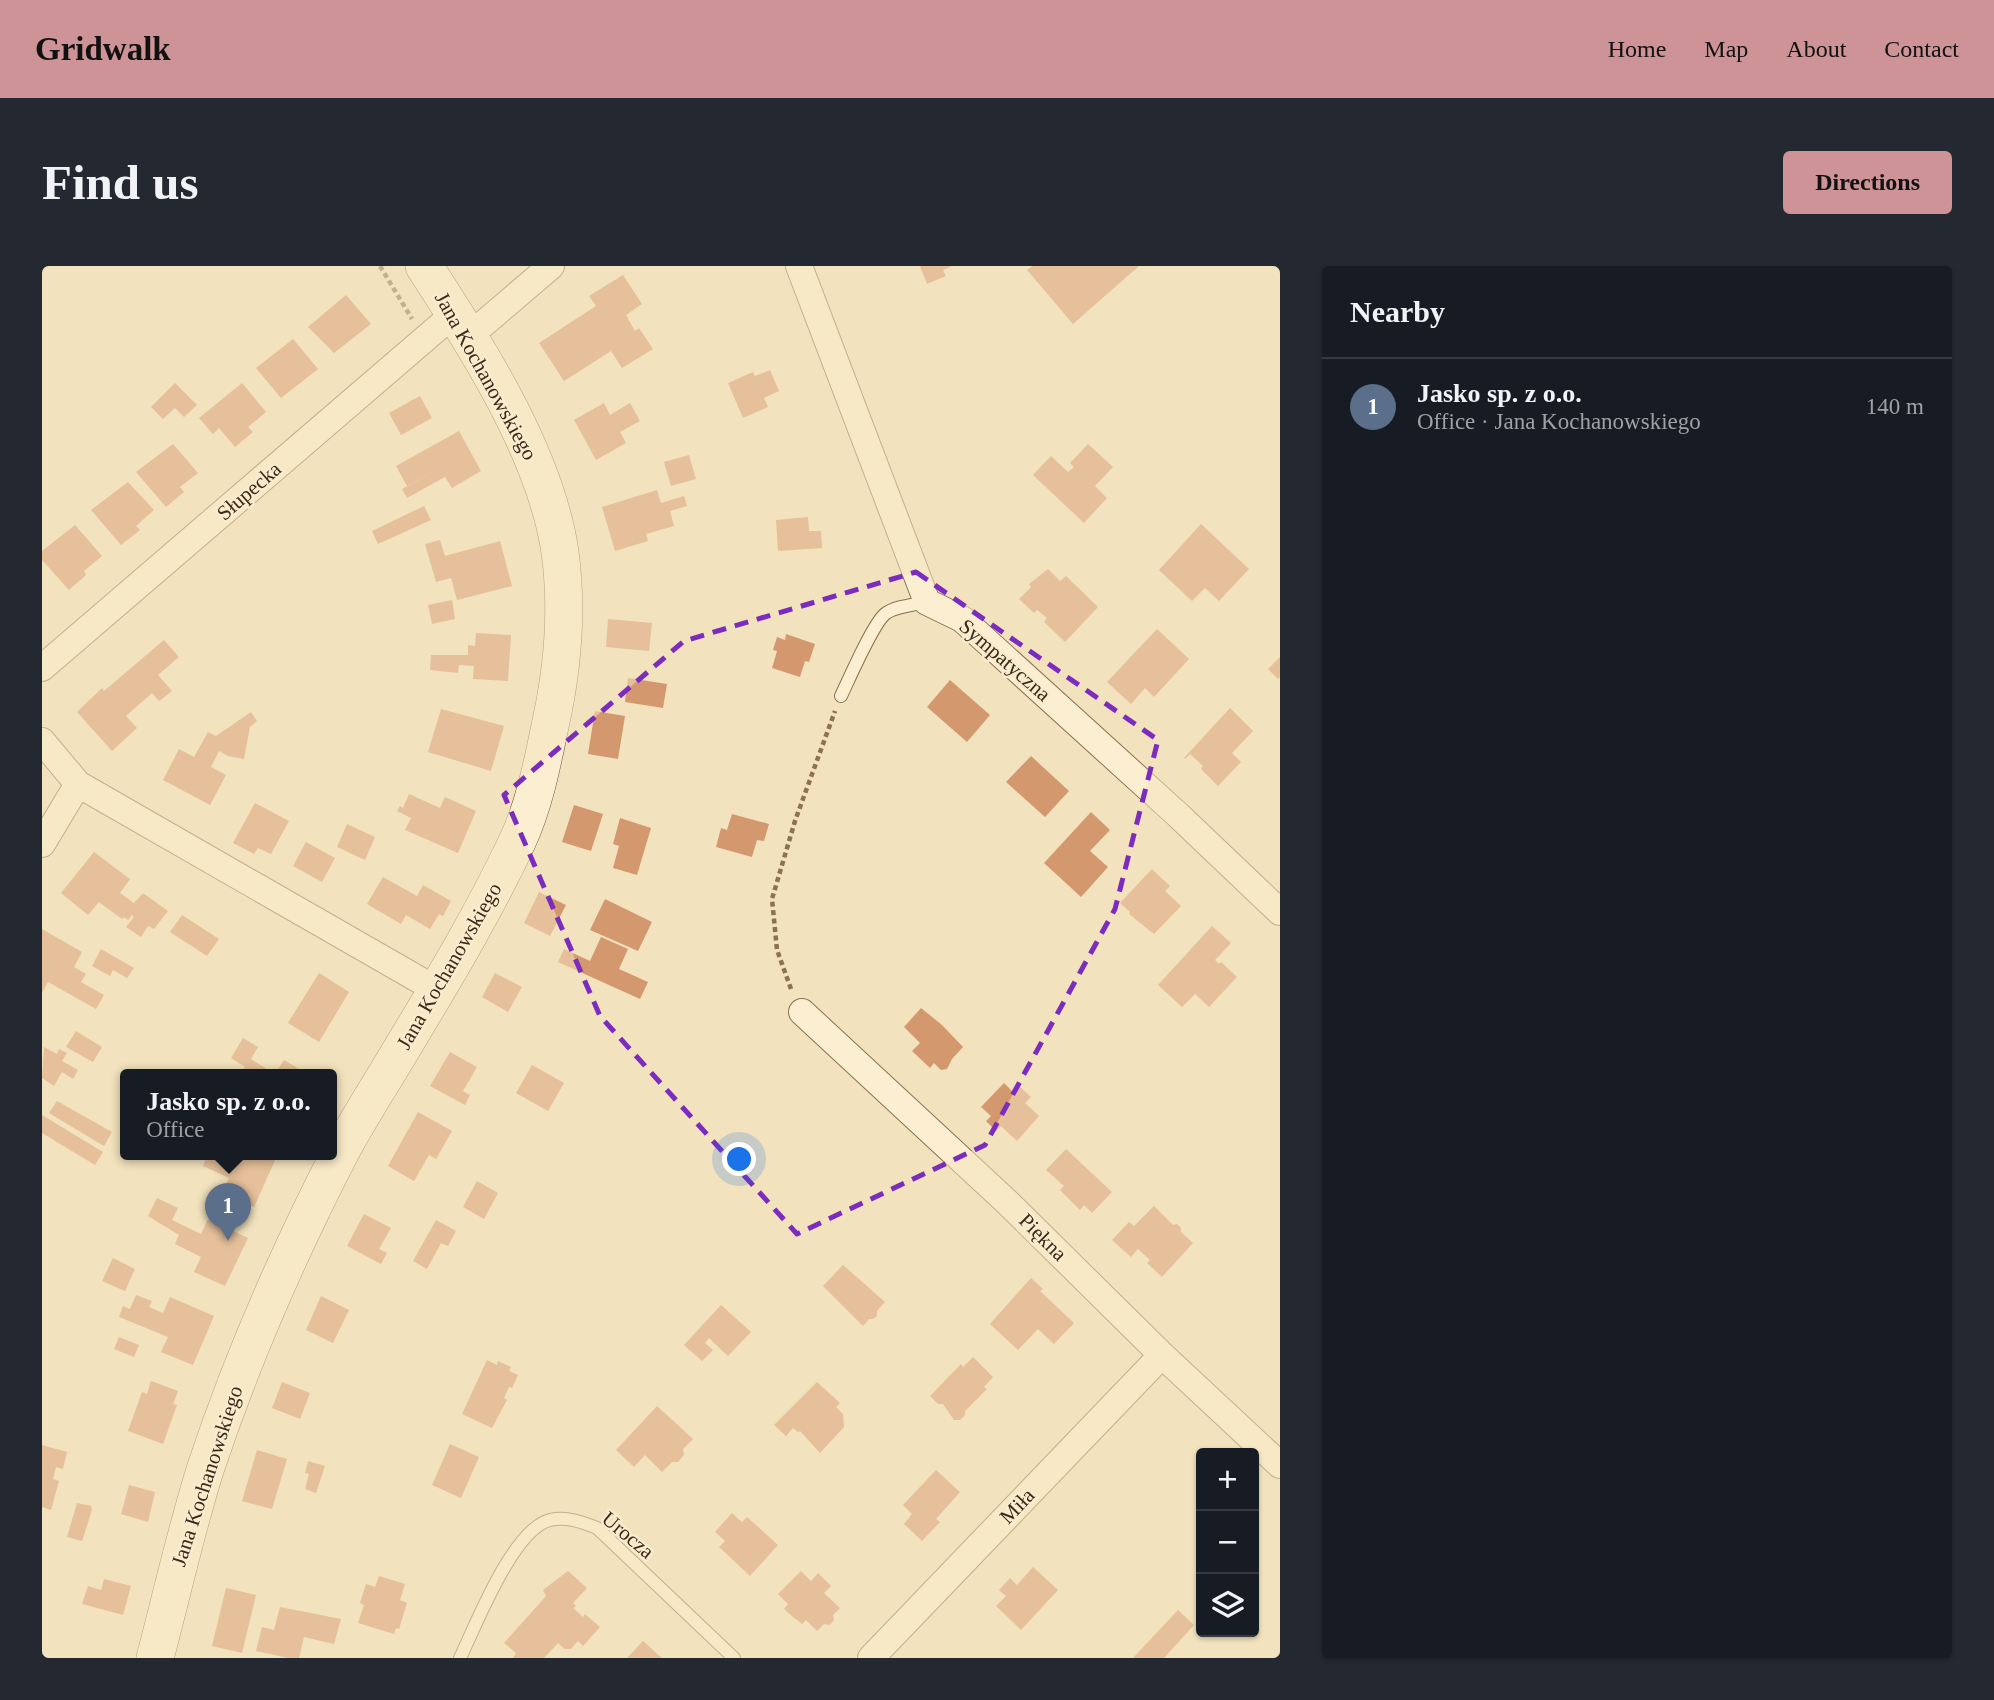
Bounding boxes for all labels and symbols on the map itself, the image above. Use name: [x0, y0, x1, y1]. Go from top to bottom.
street label: Jana Kochanowskiego: [430, 288, 542, 464]
street label: Słupecka: [212, 456, 286, 525]
street label: Sympatyczna: [954, 614, 1056, 707]
street label: Jana Kochanowskiego: [392, 878, 506, 1054]
your location: [722, 1142, 756, 1176]
pin: 1: [205, 1183, 251, 1241]
street label: Piękna: [1014, 1208, 1072, 1266]
street label: Jana Kochanowskiego: [166, 1383, 248, 1569]
street label: Miła: [995, 1483, 1040, 1529]
street label: Urocza: [597, 1506, 659, 1564]

